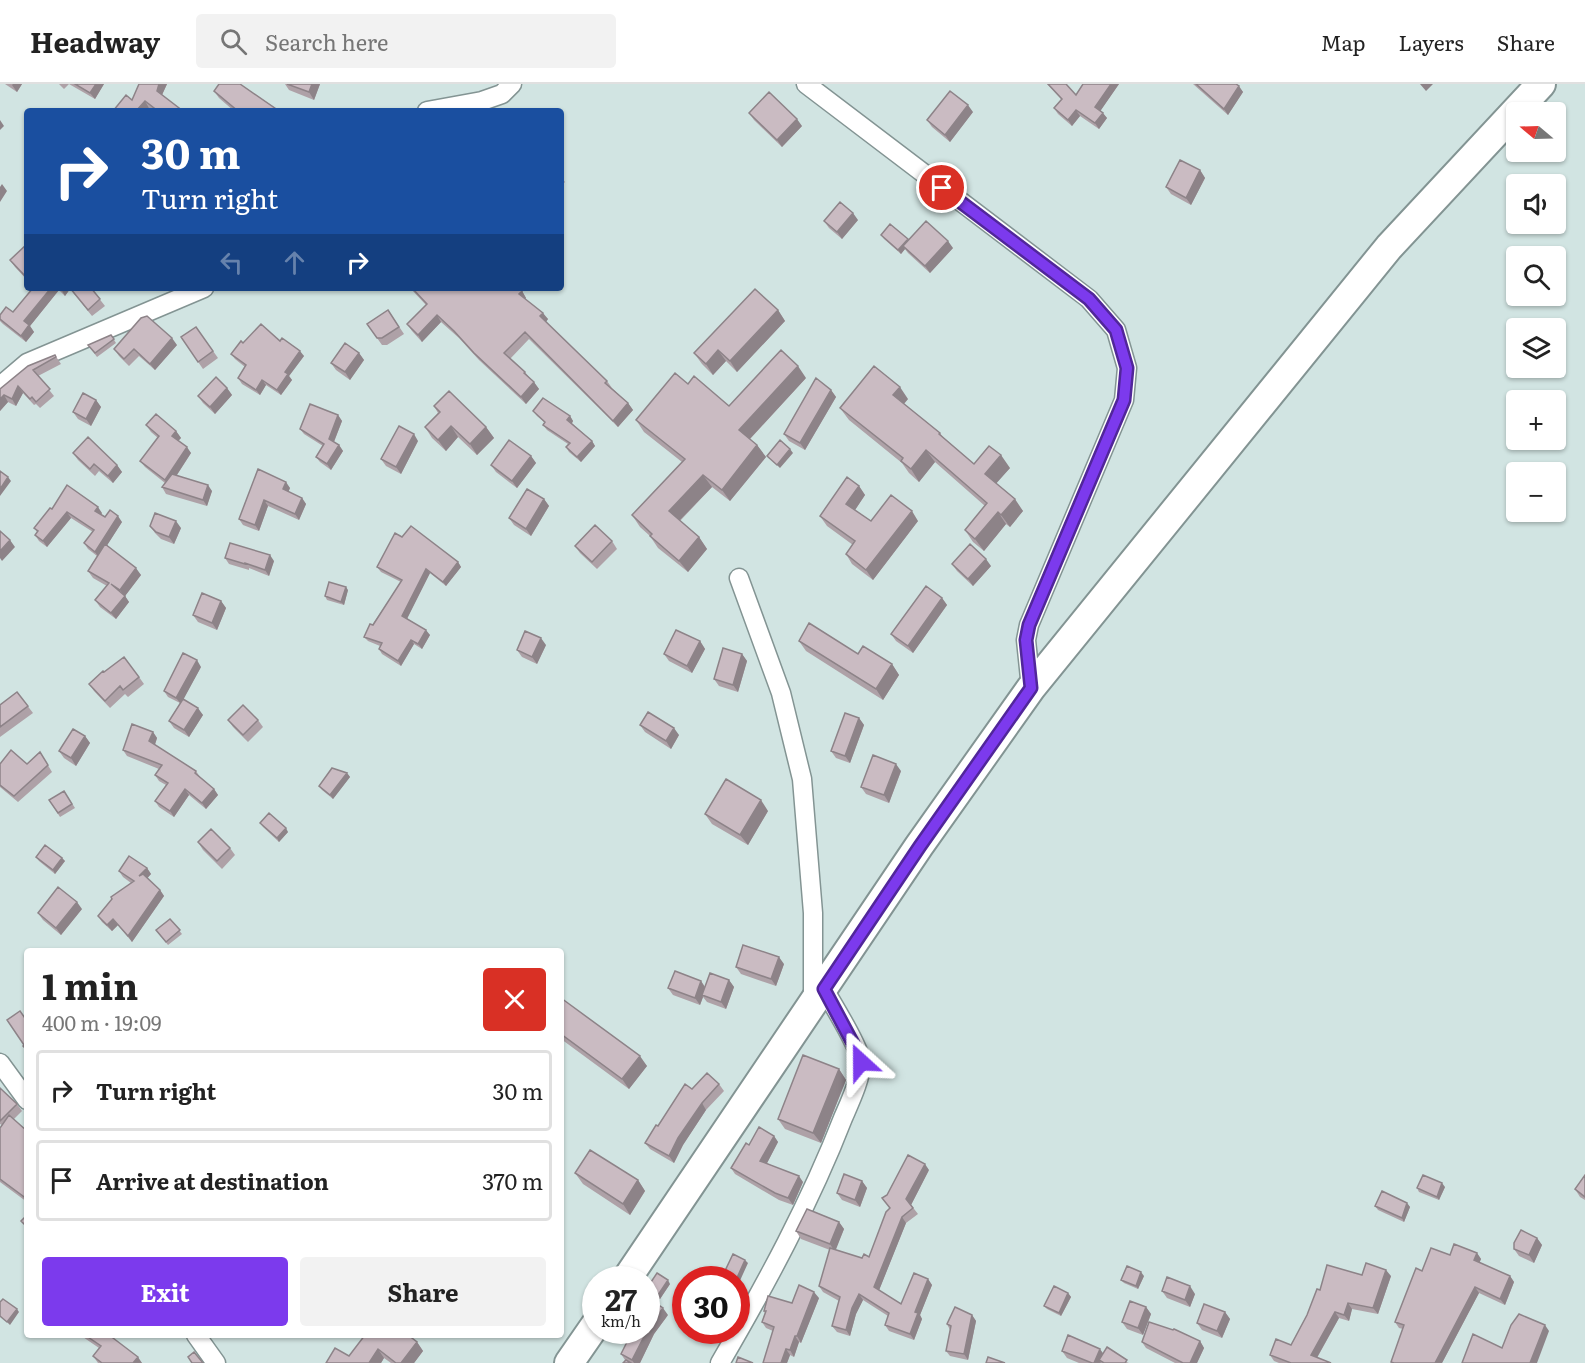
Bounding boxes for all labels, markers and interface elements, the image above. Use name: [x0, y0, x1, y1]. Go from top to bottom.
search box: [196, 14, 616, 68]
text: Headway: [30, 20, 160, 62]
icon: search: [217, 25, 250, 58]
text: Search here: [265, 25, 388, 58]
text: Map: [1321, 26, 1366, 57]
text: Layers: [1399, 26, 1464, 57]
text: Share: [1497, 26, 1555, 57]
north arrow: [1506, 102, 1566, 162]
map controls: [1506, 102, 1566, 522]
text: 30 m: [141, 120, 241, 182]
icon: right: [42, 132, 120, 210]
pin: [916, 162, 967, 213]
icon: arrive: [925, 171, 958, 204]
button: sound: [1506, 174, 1566, 234]
text: Turn right: [141, 177, 278, 217]
icon: left: [215, 246, 248, 279]
icon: ahead: [278, 246, 311, 279]
icon: right: [341, 246, 374, 279]
button: search: [1506, 246, 1566, 306]
button: layers: [1506, 318, 1566, 378]
button: +: [1506, 390, 1566, 450]
button: −: [1506, 462, 1566, 522]
text: 1 min: [42, 958, 138, 1011]
button: close: [483, 968, 546, 1031]
text: 400 m · 19:09: [42, 1007, 161, 1037]
position arrow: [829, 1030, 893, 1094]
icon: right: [45, 1074, 78, 1107]
text: Turn right: [96, 1074, 216, 1107]
text: 30 m: [493, 1074, 543, 1107]
icon: arrive: [45, 1164, 78, 1197]
text: Arrive at destination: [96, 1164, 329, 1197]
text: 370 m: [482, 1164, 543, 1197]
button: Exit: [42, 1257, 288, 1326]
button: Share: [300, 1257, 546, 1326]
speed limit sign: 30: [672, 1266, 750, 1344]
text: 27: [605, 1276, 637, 1320]
text: km/h: [601, 1309, 641, 1332]

